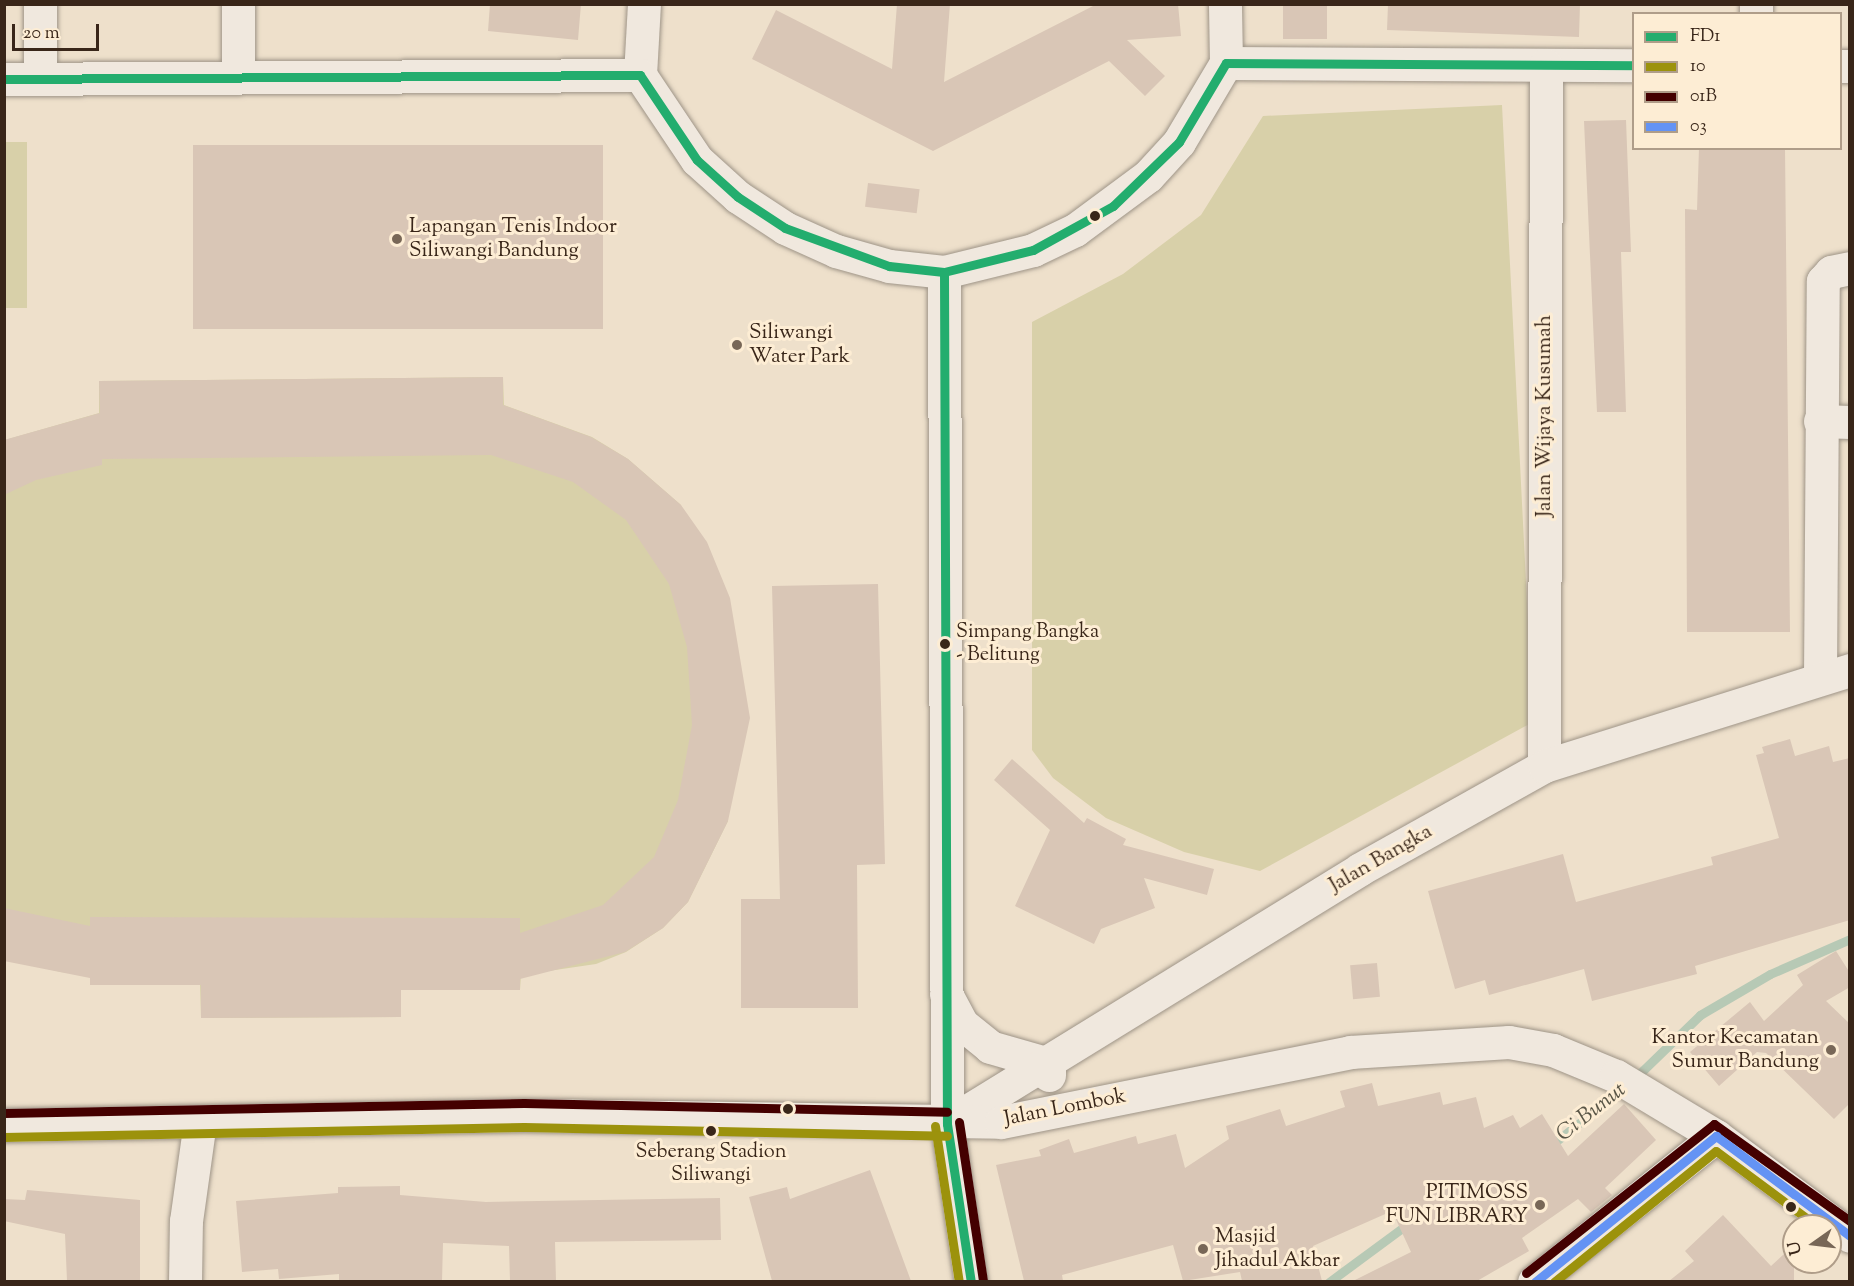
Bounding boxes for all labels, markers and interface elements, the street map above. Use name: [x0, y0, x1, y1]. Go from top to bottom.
scale bar: [15, 12, 102, 50]
legend: [1632, 12, 1842, 150]
text: 20 m: [23, 21, 60, 47]
text: FD1: [1690, 24, 1720, 50]
text: 10: [1690, 54, 1705, 80]
text: 01B: [1690, 84, 1717, 110]
text: 03: [1690, 114, 1707, 140]
unlabelled marker: [1089, 210, 1101, 222]
place label: Lapangan Tenis Indoor Siliwangi Bandung: [409, 214, 617, 264]
marker: Lapangan Tenis Indoor Siliwangi Bandung: [390, 232, 404, 246]
street label: Jalan Wijaya Kusumah: [1532, 315, 1558, 517]
place label: Siliwangi Water Park: [749, 320, 850, 370]
marker: Siliwangi Water Park: [730, 338, 744, 352]
place label: Simpang Bangka - Belitung: [956, 620, 1099, 667]
marker: Simpang Bangka - Belitung: [939, 638, 951, 650]
street label: Jalan Bangka: [1325, 819, 1437, 899]
place label: Kantor Kecamatan Sumur Bandung: [1652, 1025, 1819, 1075]
marker: Kantor Kecamatan Sumur Bandung: [1824, 1043, 1838, 1057]
water label: Ci Bunut: [1552, 1078, 1632, 1148]
street label: Jalan Lombok: [1002, 1084, 1128, 1132]
unlabelled marker: [782, 1103, 794, 1115]
marker: Seberang Stadion Siliwangi: [705, 1125, 717, 1137]
place label: Seberang Stadion Siliwangi: [636, 1140, 786, 1187]
place label: PITIMOSS FUN LIBRARY: [1386, 1180, 1528, 1230]
marker: PITIMOSS FUN LIBRARY: [1533, 1198, 1547, 1212]
unlabelled marker: [1785, 1201, 1797, 1213]
north arrow: [1782, 1214, 1842, 1274]
place label: Masjid Jihadul Akbar: [1215, 1224, 1340, 1274]
text: U: [1783, 1239, 1809, 1257]
marker: Masjid Jihadul Akbar: [1196, 1242, 1210, 1256]

